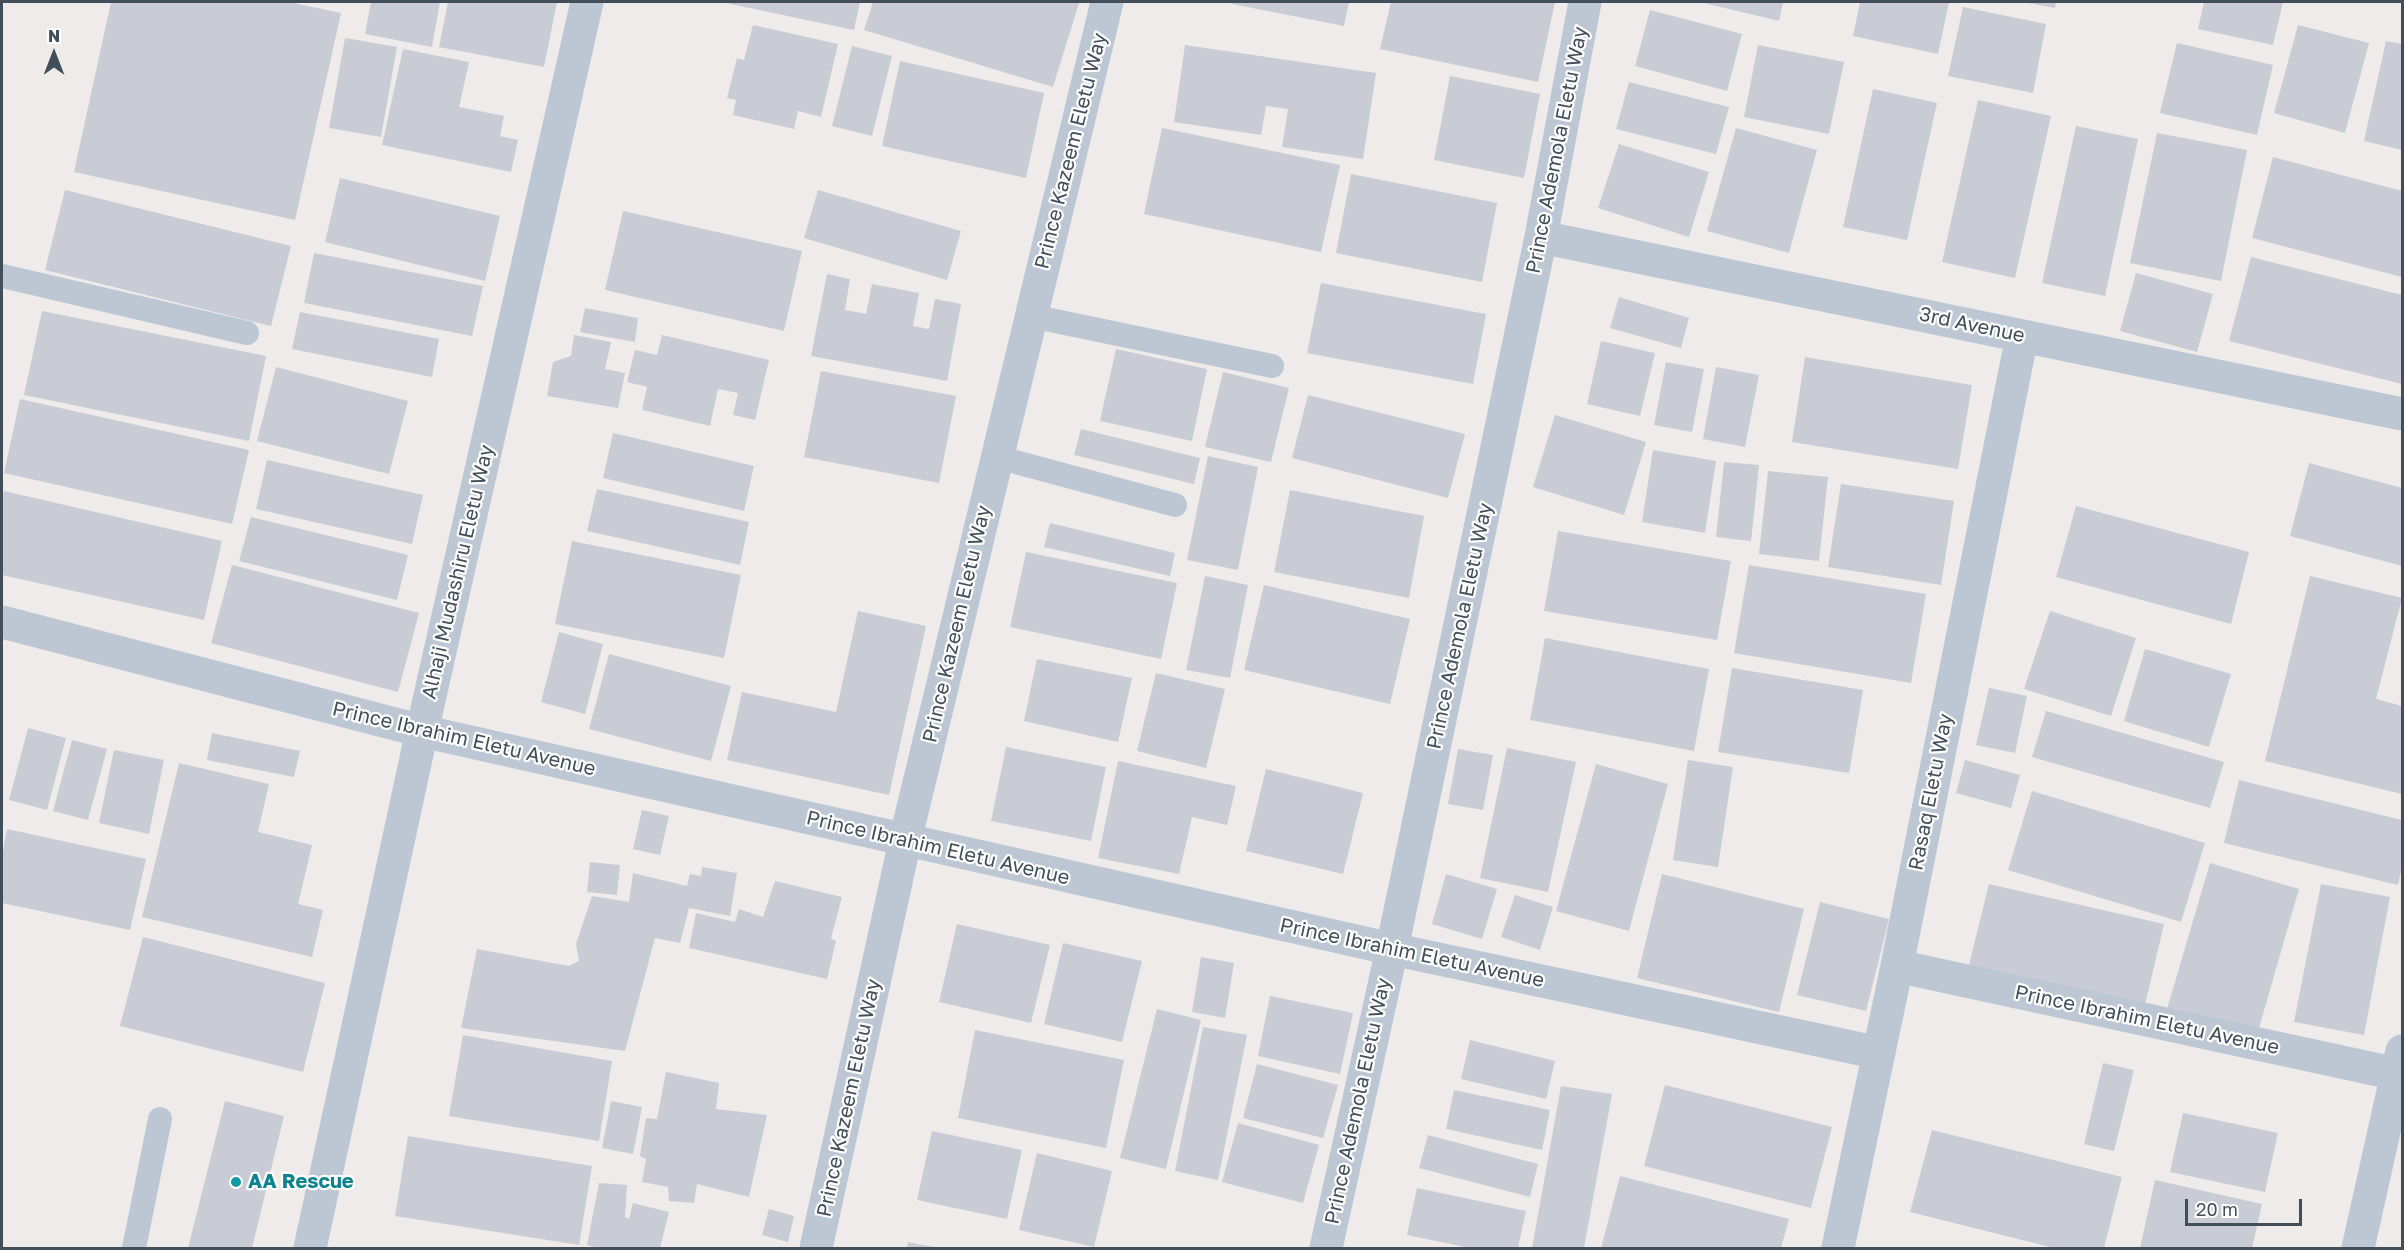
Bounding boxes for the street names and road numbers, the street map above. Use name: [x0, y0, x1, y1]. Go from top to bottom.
street label: Prince Ademola Eletu Way: [1521, 24, 1593, 276]
street label: Prince Kazeem Eletu Way: [1030, 30, 1112, 272]
street label: 3rd Avenue: [1917, 302, 2027, 348]
street label: Alhaji Mudashiru Eletu Way: [417, 442, 499, 702]
street label: Prince Ademola Eletu Way: [1422, 501, 1498, 751]
street label: Prince Kazeem Eletu Way: [918, 503, 996, 745]
street label: Prince Ibrahim Eletu Avenue: [330, 697, 598, 781]
street label: Rasaq Eletu Way: [1904, 711, 1958, 873]
street label: Prince Ibrahim Eletu Avenue: [804, 806, 1072, 890]
street label: Prince Ibrahim Eletu Avenue: [1278, 913, 1546, 993]
street label: Prince Ademola Eletu Way: [1320, 976, 1396, 1226]
street label: Prince Kazeem Eletu Way: [812, 977, 886, 1219]
street label: Prince Ibrahim Eletu Avenue: [2013, 980, 2281, 1060]

